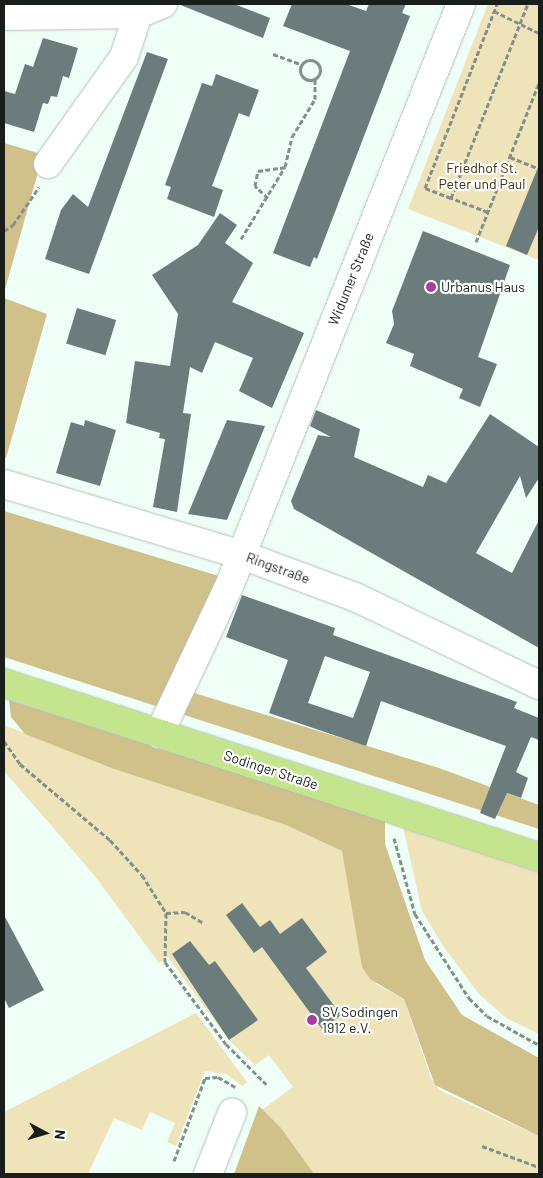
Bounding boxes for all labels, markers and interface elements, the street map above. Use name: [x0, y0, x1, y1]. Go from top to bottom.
park label: Friedhof St. Peter und Paul: [438, 160, 526, 192]
street label: Widumer Straße: [325, 230, 377, 328]
place label: Urbanus Haus: [441, 279, 525, 295]
marker: Urbanus Haus: [425, 281, 437, 293]
street label: Ringstraße: [244, 549, 312, 587]
street label: Sodinger Straße: [222, 747, 320, 793]
place label: SV Sodingen 1912 e.V.: [322, 1004, 398, 1036]
marker: SV Sodingen 1912 e.V.: [306, 1014, 318, 1026]
north arrow: [20, 1108, 70, 1158]
text: N: [51, 1129, 69, 1140]

